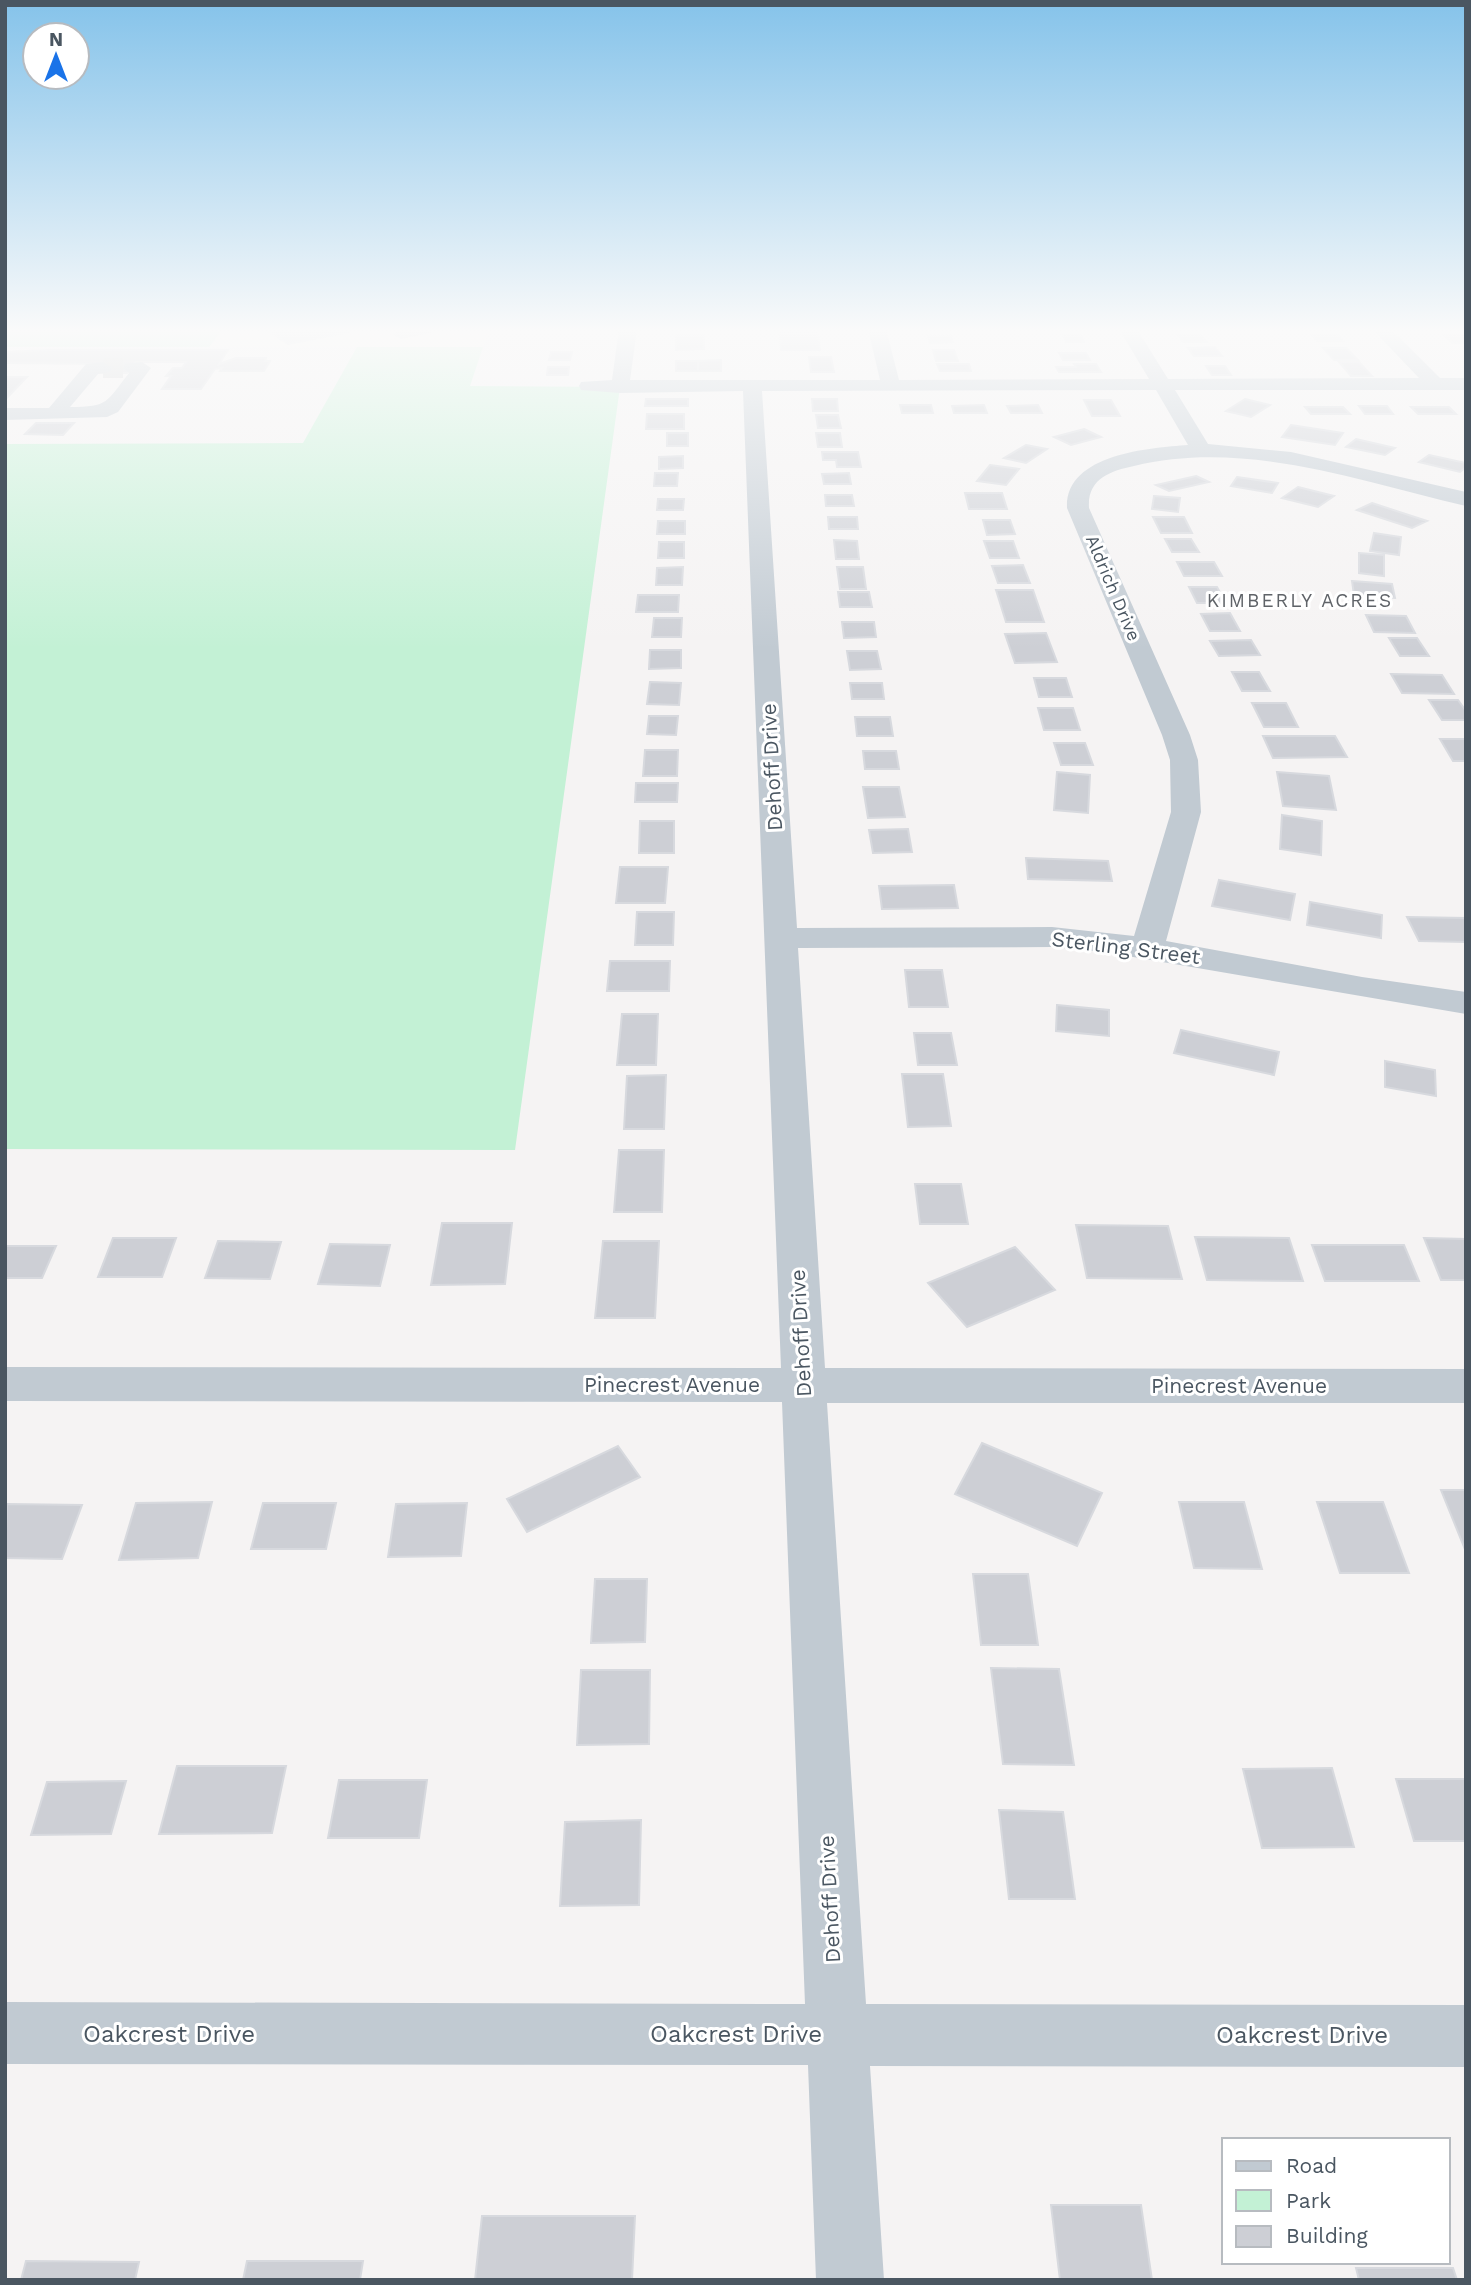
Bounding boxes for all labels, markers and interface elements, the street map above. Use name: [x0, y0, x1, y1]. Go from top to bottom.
north arrow: [21, 21, 91, 91]
text: N: [49, 28, 63, 51]
street label: Aldrich Drive: [1082, 532, 1145, 644]
district label: KIMBERLY ACRES: [1207, 589, 1393, 612]
street label: Dehoff Drive: [756, 703, 787, 831]
street label: Sterling Street: [1050, 926, 1202, 969]
street label: Dehoff Drive: [785, 1269, 816, 1397]
street label: Pinecrest Avenue: [584, 1372, 760, 1397]
street label: Pinecrest Avenue: [1151, 1373, 1327, 1398]
street label: Dehoff Drive: [814, 1835, 845, 1963]
street label: Oakcrest Drive: [83, 2020, 255, 2048]
street label: Oakcrest Drive: [650, 2020, 822, 2048]
street label: Oakcrest Drive: [1216, 2021, 1388, 2049]
legend: [1222, 2138, 1450, 2264]
text: Road: [1286, 2153, 1337, 2178]
text: Park: [1286, 2188, 1331, 2213]
text: Building: [1286, 2223, 1368, 2248]

